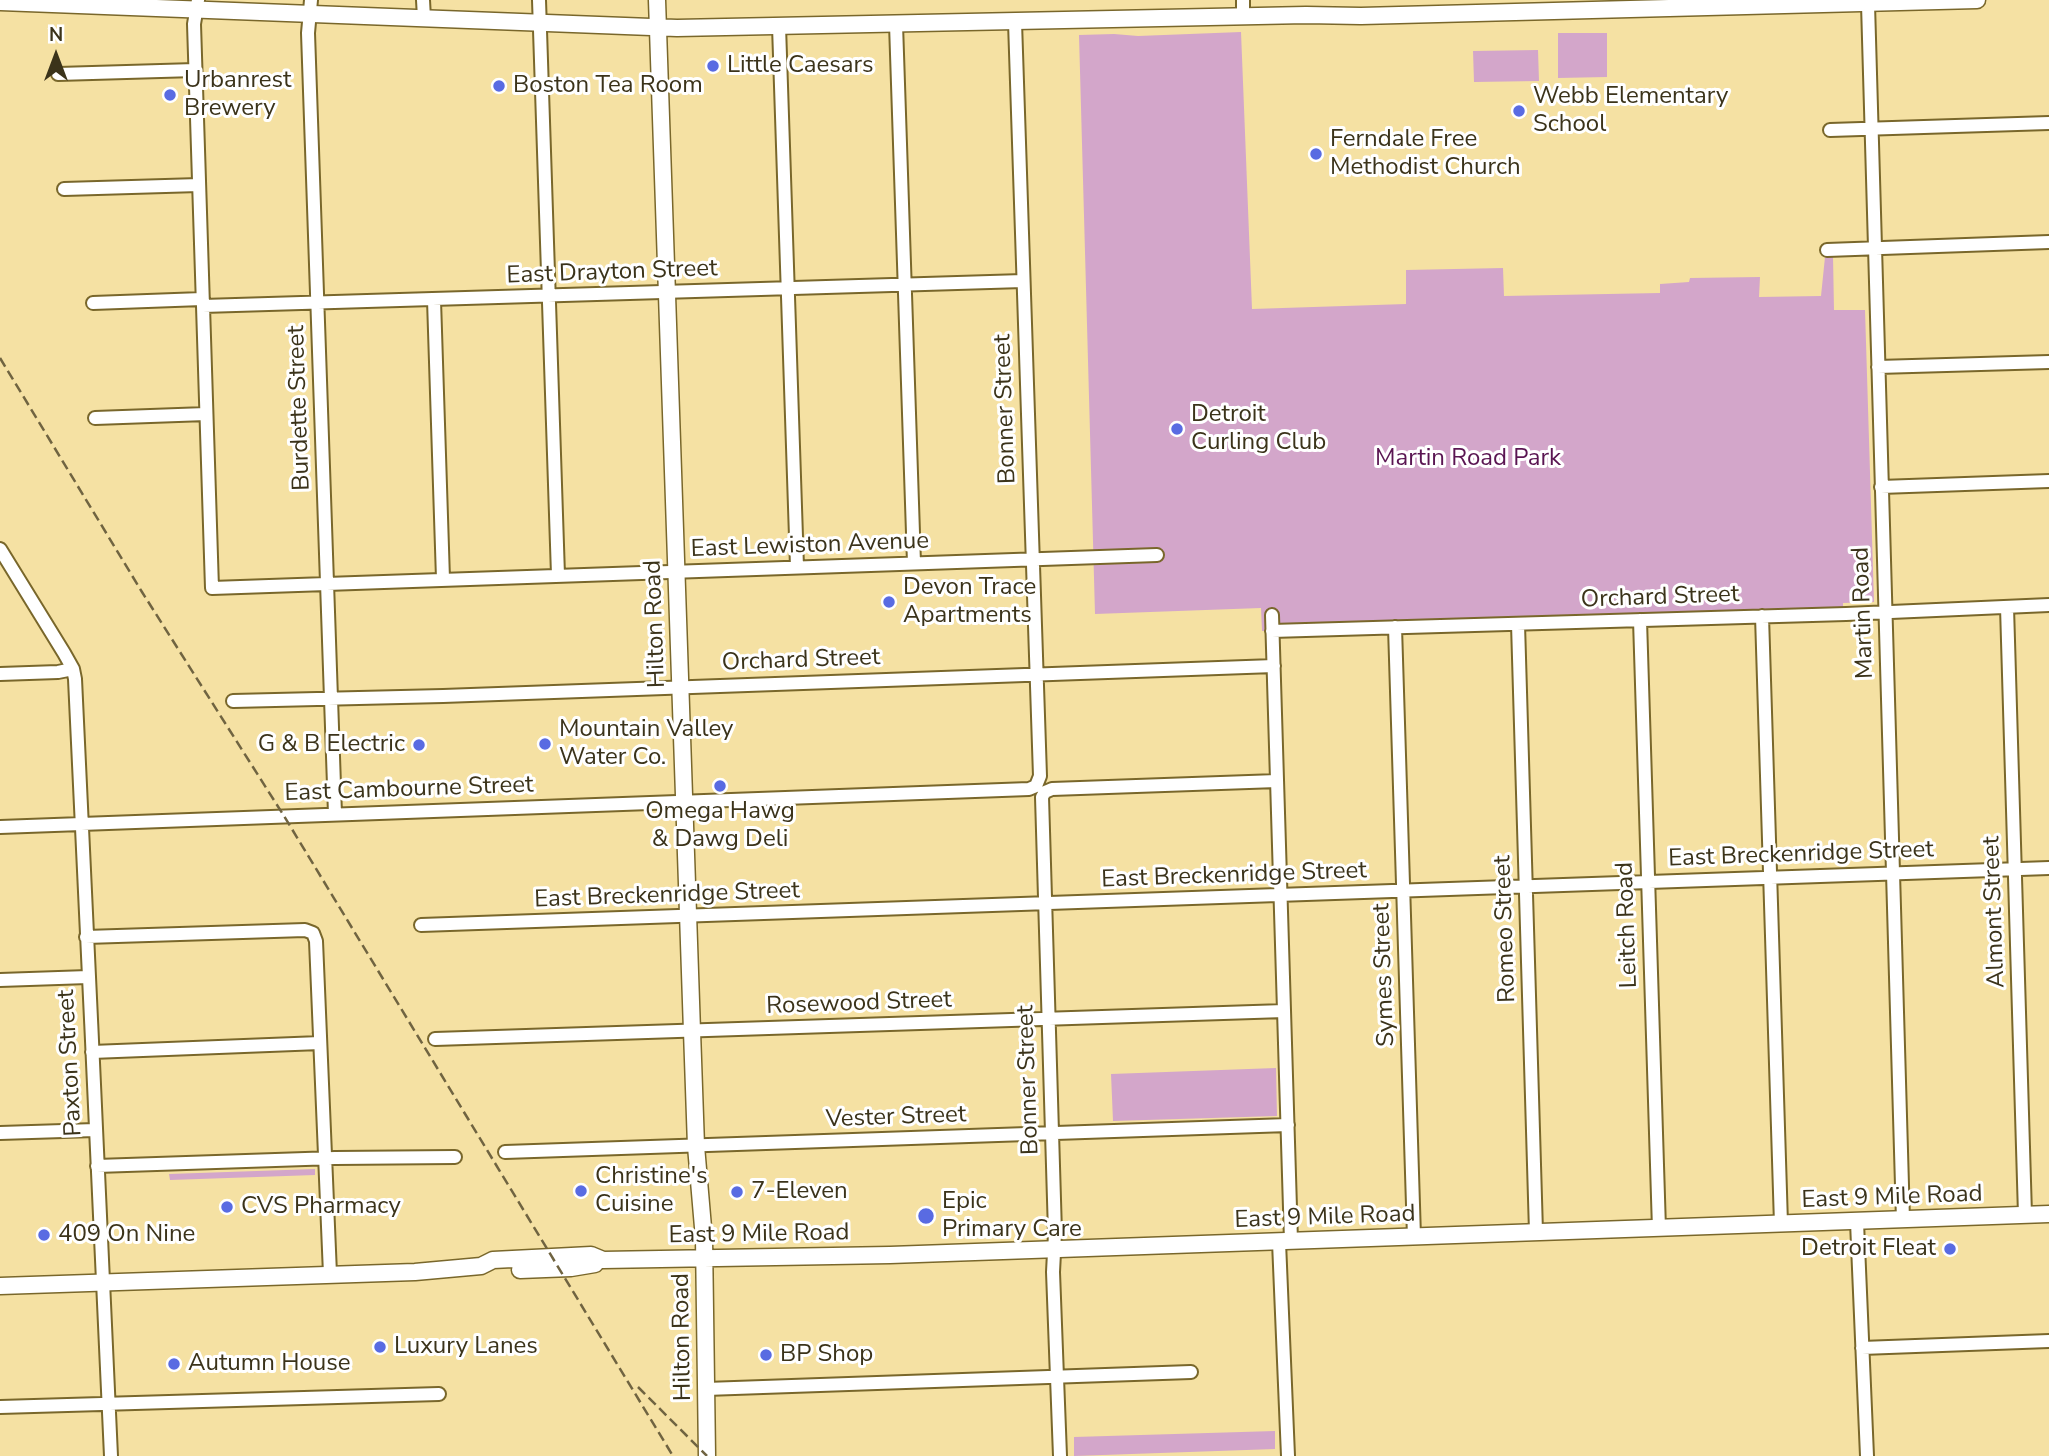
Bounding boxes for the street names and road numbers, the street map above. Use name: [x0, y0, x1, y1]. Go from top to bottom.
street label: East Drayton Street: [506, 255, 718, 291]
street label: Burdette Street: [283, 325, 317, 491]
street label: Bonner Street: [989, 334, 1023, 484]
street label: East Lewiston Avenue: [690, 527, 930, 565]
street label: Martin Road: [1847, 547, 1881, 679]
street label: Hilton Road: [639, 560, 673, 688]
street label: Orchard Street: [1580, 581, 1740, 615]
street label: Orchard Street: [721, 644, 881, 678]
street label: East Cambourne Street: [284, 771, 534, 809]
street label: Almont Street: [1978, 835, 2012, 989]
street label: East Breckenridge Street: [1668, 836, 1934, 874]
street label: Romeo Street: [1489, 855, 1523, 1003]
street label: East Breckenridge Street: [1101, 857, 1367, 895]
street label: Leitch Road: [1611, 861, 1645, 989]
street label: East Breckenridge Street: [534, 877, 800, 915]
street label: Symes Street: [1368, 903, 1402, 1047]
street label: Rosewood Street: [766, 986, 952, 1022]
street label: Paxton Street: [53, 989, 89, 1137]
street label: Bonner Street: [1012, 1005, 1046, 1155]
street label: Vester Street: [825, 1101, 967, 1135]
street label: East 9 Mile Road: [1801, 1180, 1983, 1216]
street label: East 9 Mile Road: [1234, 1200, 1416, 1236]
street label: East 9 Mile Road: [668, 1219, 850, 1251]
street label: Hilton Road: [667, 1273, 699, 1401]

